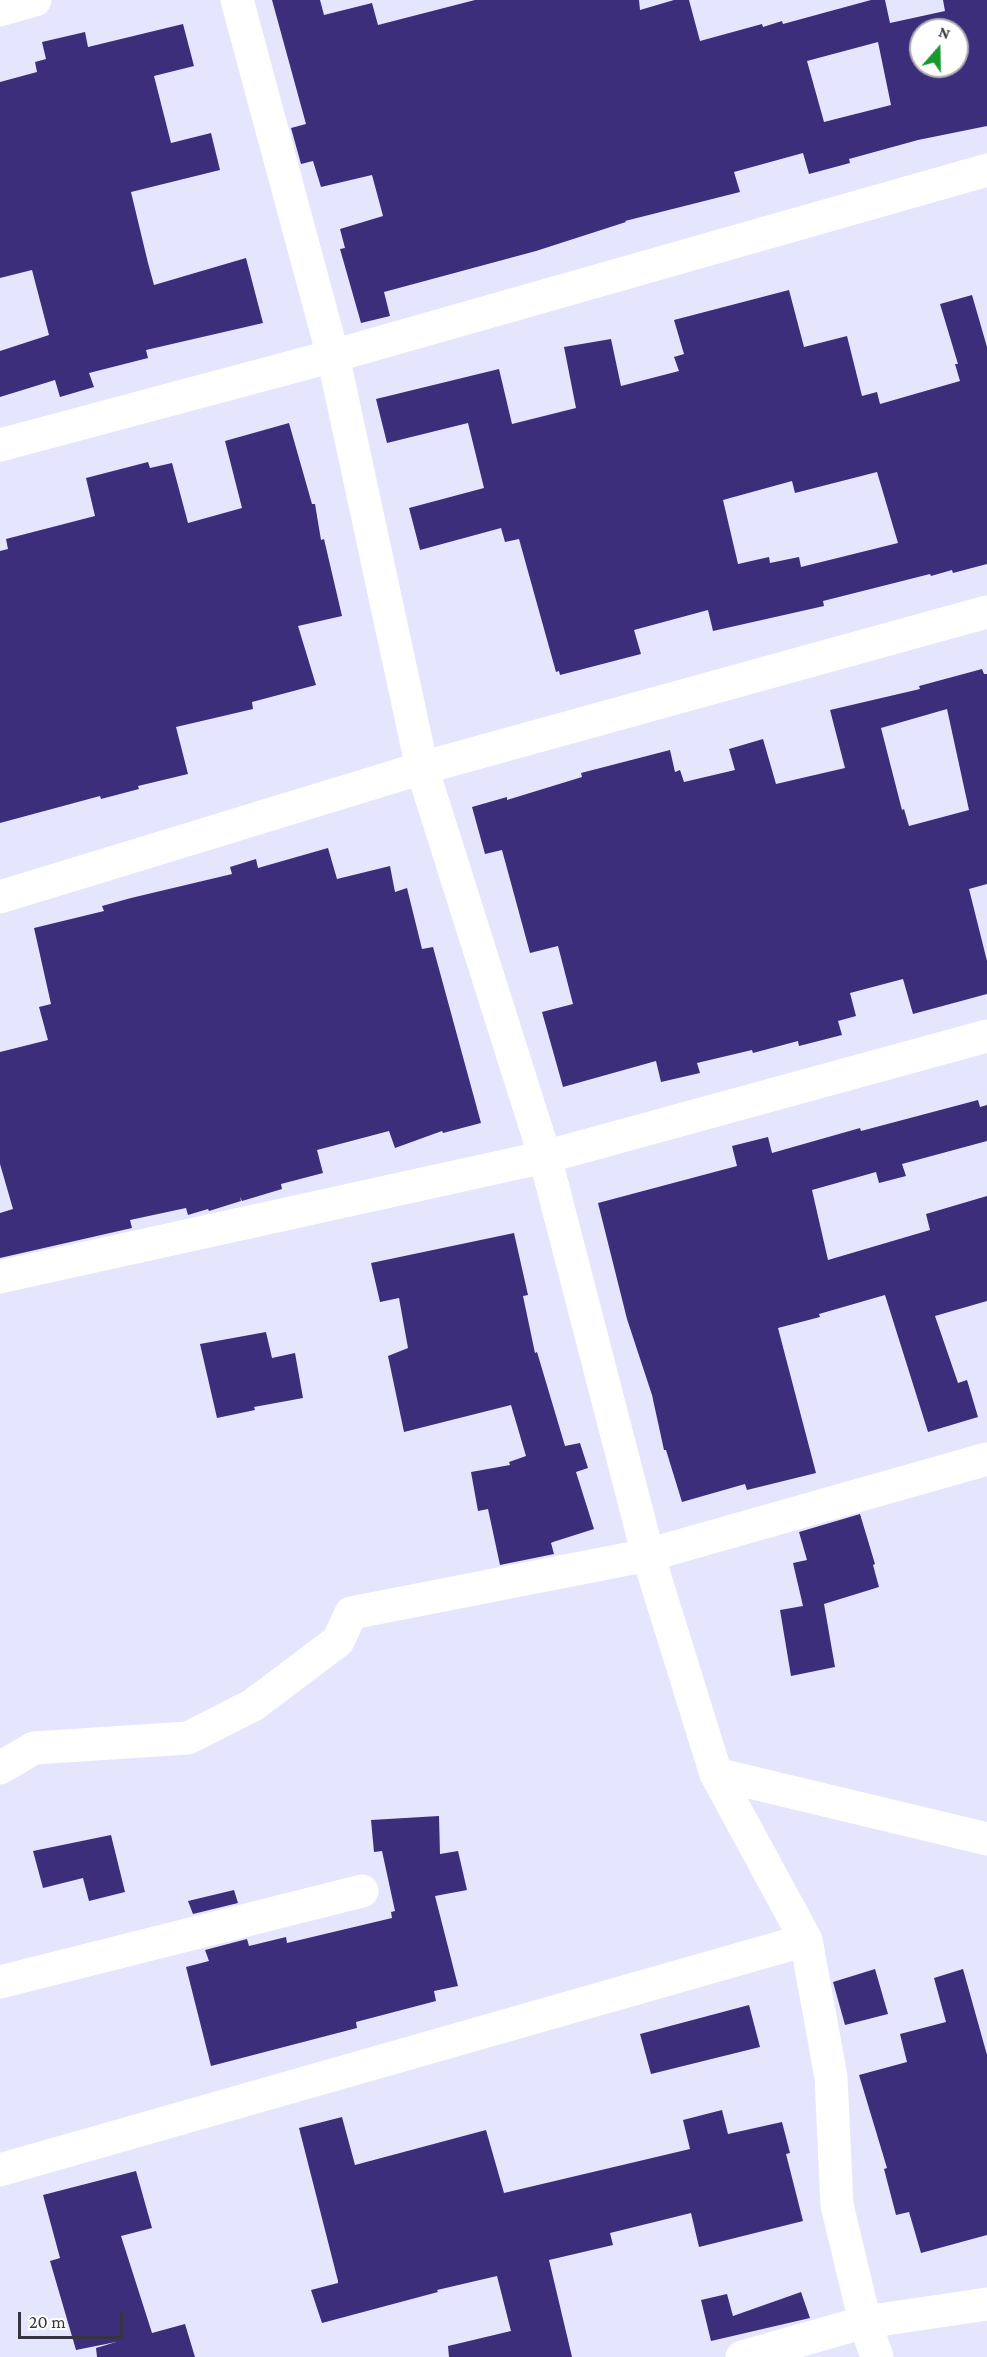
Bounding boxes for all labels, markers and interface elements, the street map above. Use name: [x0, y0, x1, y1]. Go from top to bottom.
north arrow: [909, 18, 969, 78]
text: N: [937, 23, 953, 42]
scale bar: [21, 2300, 126, 2338]
text: 20 m: [29, 2312, 66, 2332]

